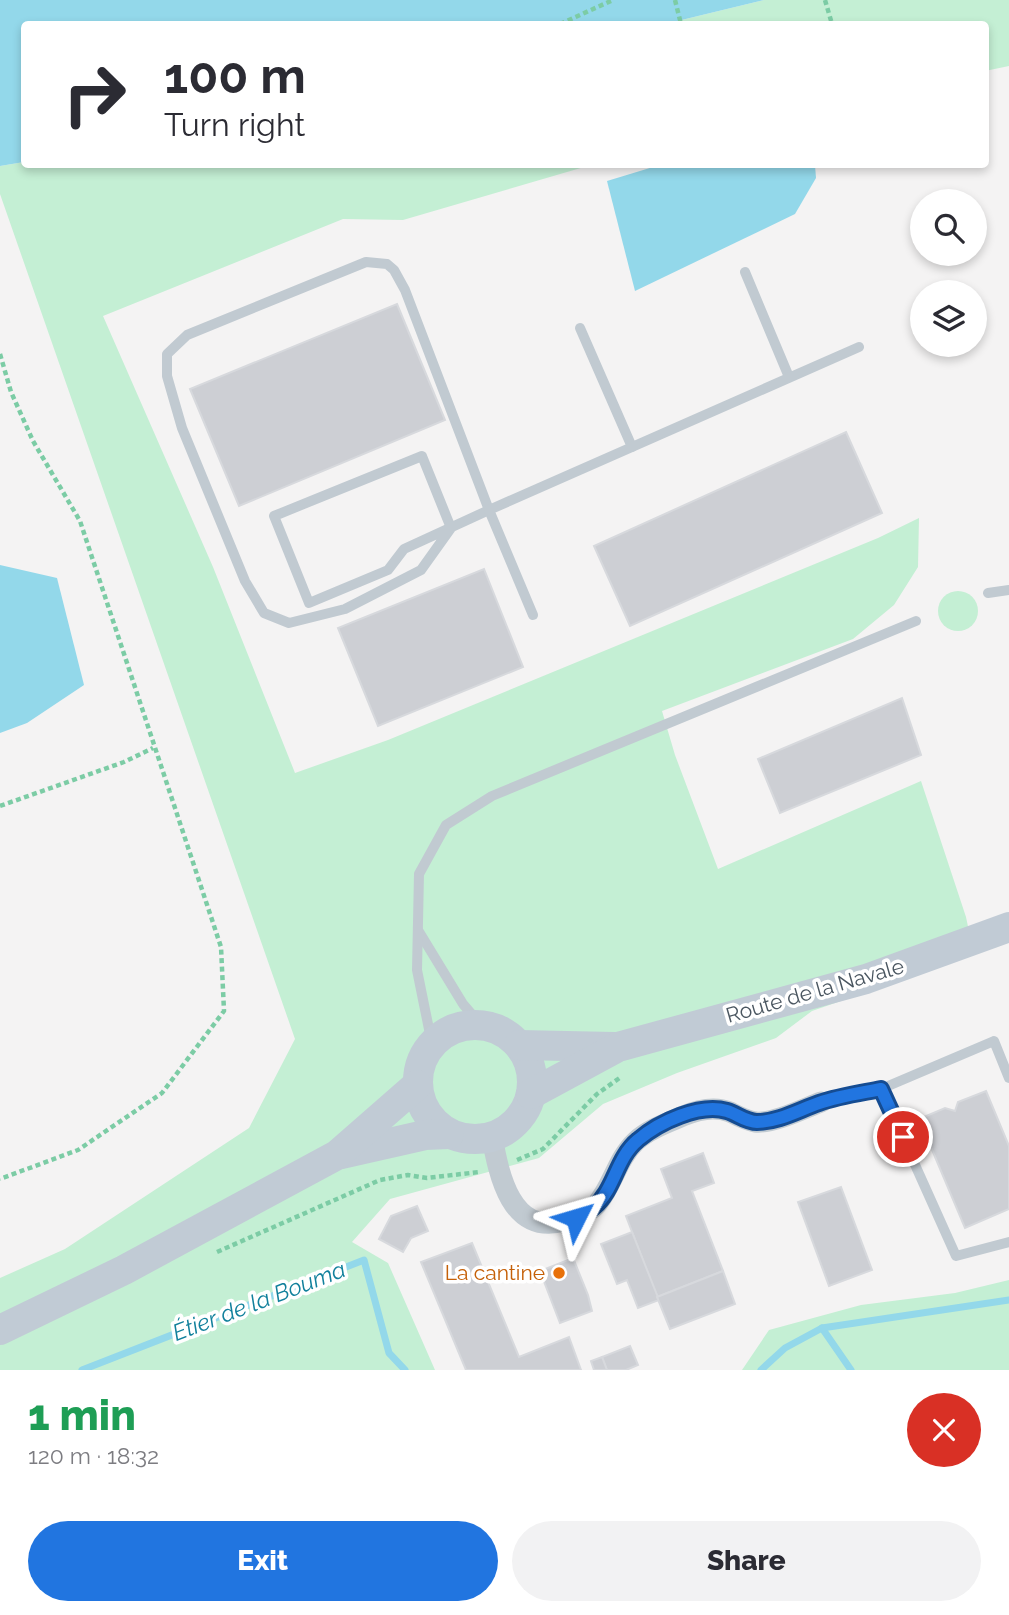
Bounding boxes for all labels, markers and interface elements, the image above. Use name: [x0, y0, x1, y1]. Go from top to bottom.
text: 100 m: [164, 47, 306, 104]
icon: right: [49, 49, 140, 140]
text: Turn right: [164, 106, 305, 143]
map controls: [910, 189, 987, 357]
button: search: [910, 189, 987, 266]
button: layers: [910, 280, 987, 357]
street label: Route de la Navale: [723, 953, 907, 1028]
pin: [873, 1107, 933, 1167]
icon: arrive: [884, 1118, 922, 1156]
position arrow: [539, 1181, 613, 1255]
water label: Étier de la Bouma: [168, 1255, 349, 1346]
place label: La cantine: [445, 1260, 545, 1285]
marker: La cantine: [551, 1265, 567, 1281]
text: 1 min: [28, 1391, 136, 1440]
button: close: [907, 1393, 981, 1467]
text: 120 m · 18:32: [28, 1442, 159, 1469]
button: Exit: [28, 1521, 498, 1601]
button: Share: [512, 1521, 981, 1601]

